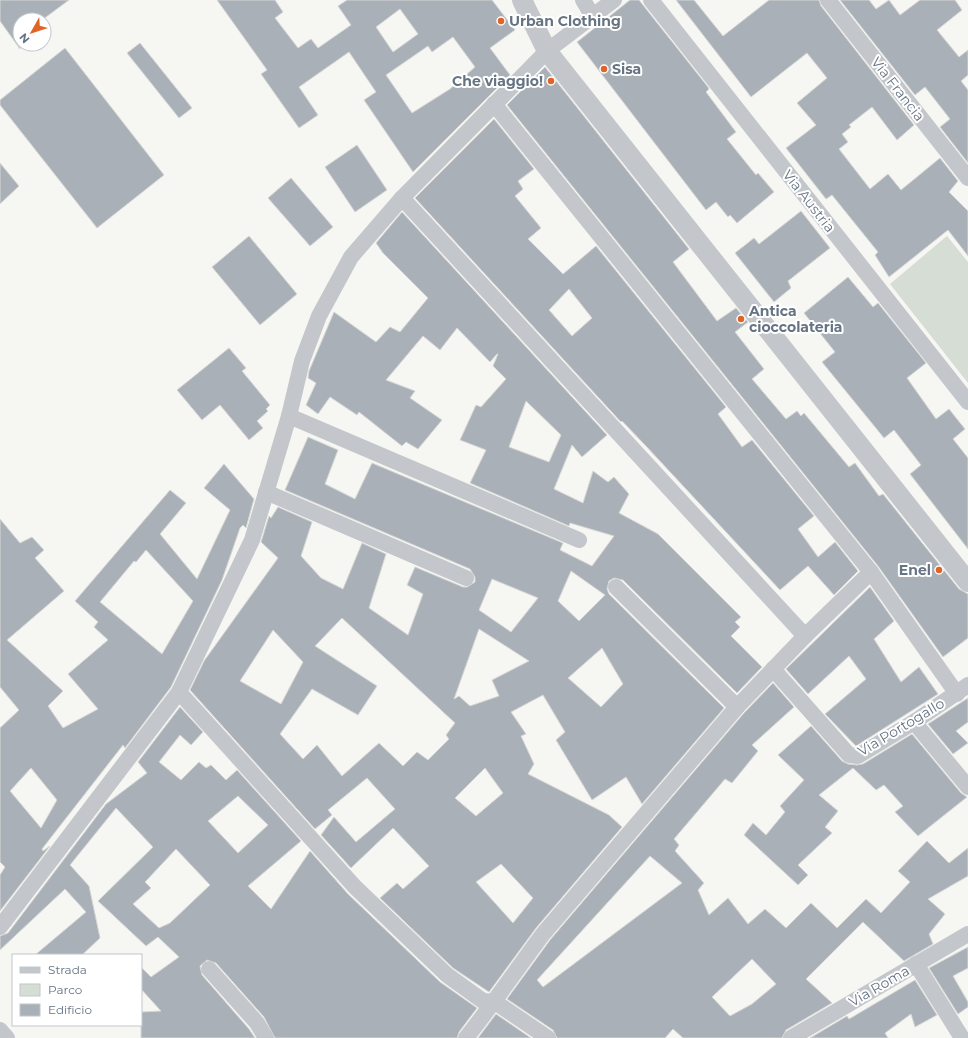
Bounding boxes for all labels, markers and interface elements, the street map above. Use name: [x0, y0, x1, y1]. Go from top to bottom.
north arrow: [12, 12, 52, 52]
place label: Urban Clothing: [509, 12, 621, 30]
marker: Urban Clothing: [496, 16, 506, 26]
text: N: [16, 30, 32, 46]
street label: Via Francia: [867, 53, 929, 125]
place label: Sisa: [612, 60, 641, 78]
marker: Sisa: [599, 64, 609, 74]
place label: Che viaggio!: [452, 72, 543, 90]
marker: Che viaggio!: [546, 76, 556, 86]
street label: Via Austria: [779, 166, 839, 236]
place label: Antica cioccolateria: [748, 302, 843, 336]
marker: Antica cioccolateria: [736, 314, 746, 324]
place label: Enel: [899, 561, 931, 579]
marker: Enel: [934, 565, 944, 575]
street label: Via Portogallo: [854, 694, 948, 760]
legend: [12, 954, 142, 1026]
street label: Via Roma: [845, 961, 913, 1011]
text: Strada: [48, 962, 87, 977]
text: Parco: [48, 982, 82, 997]
text: Edificio: [48, 1002, 92, 1017]

